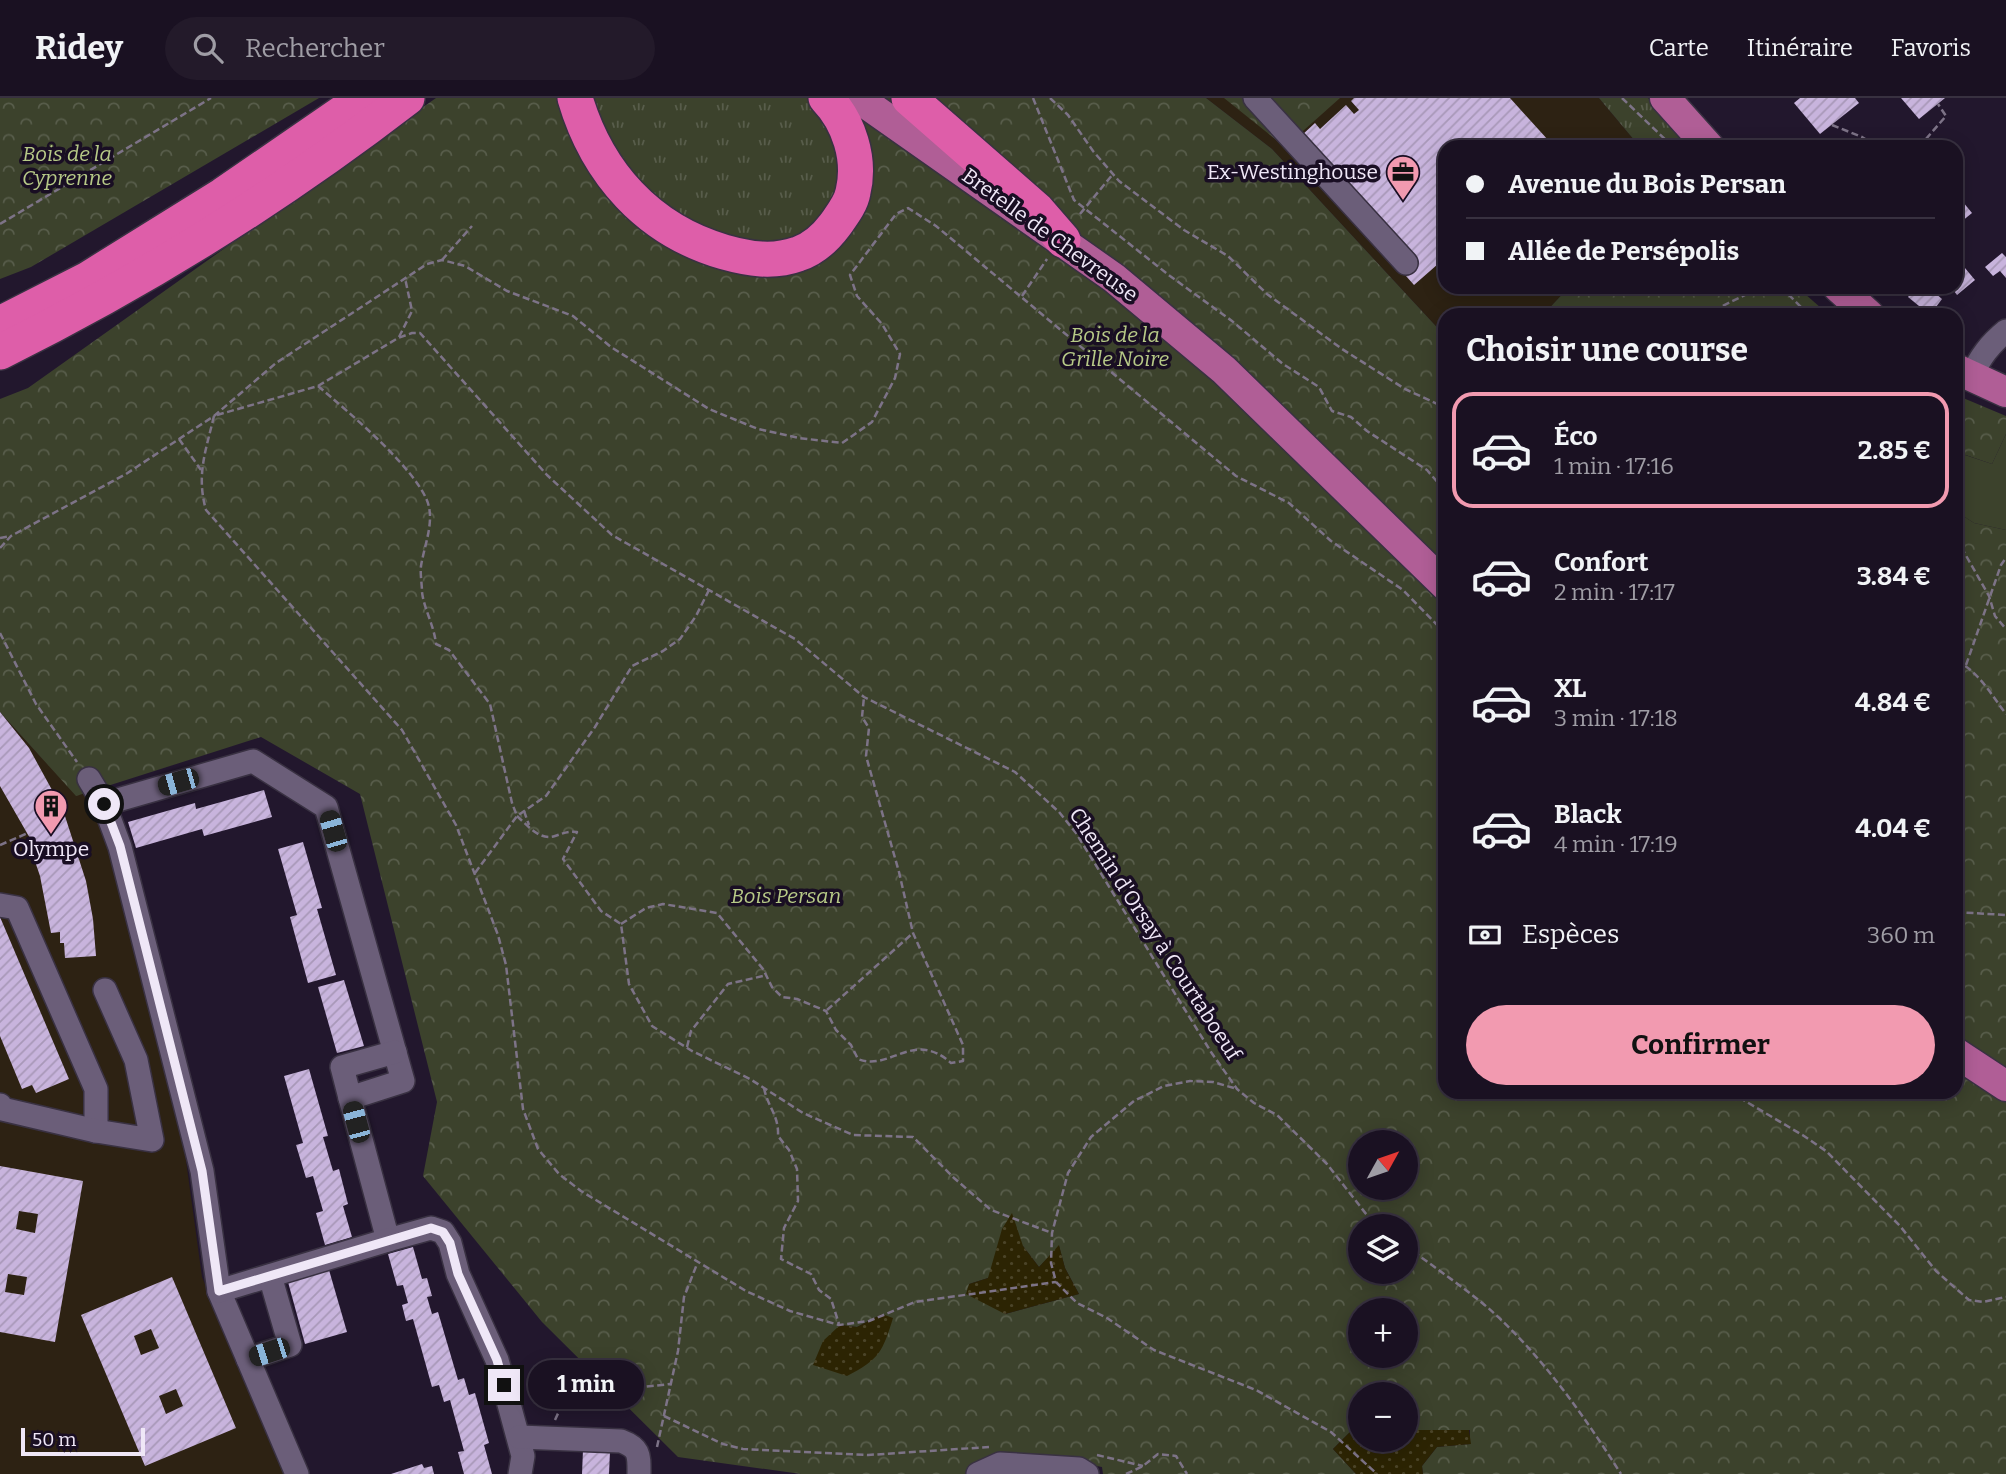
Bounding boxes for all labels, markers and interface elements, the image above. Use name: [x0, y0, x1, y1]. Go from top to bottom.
search box: [165, 17, 655, 80]
text: Ridey: [35, 28, 123, 68]
icon: search: [189, 29, 227, 67]
text: Rechercher: [245, 33, 385, 64]
text: Carte: [1649, 34, 1709, 62]
text: Itinéraire: [1747, 34, 1853, 62]
text: Favoris: [1891, 34, 1971, 62]
park label: Bois de la Cyprenne: [22, 141, 112, 191]
office icon: Ex-Westinghouse: [1384, 153, 1422, 202]
place label: Ex-Westinghouse: [1207, 159, 1378, 185]
street label: Bretelle de Chevreuse: [957, 162, 1143, 308]
text: Avenue du Bois Persan: [1508, 169, 1786, 200]
text: Allée de Persépolis: [1508, 236, 1739, 267]
park label: Bois de la Grille Noire: [1061, 322, 1169, 372]
text: Choisir une course: [1466, 331, 1748, 369]
icon: car: [1470, 419, 1533, 482]
text: Éco: [1554, 421, 1597, 452]
text: 2.85 €: [1858, 435, 1931, 466]
text: 1 min · 17:16: [1554, 452, 1674, 480]
icon: car: [1470, 545, 1533, 608]
text: Confort: [1554, 547, 1649, 578]
text: 3.84 €: [1857, 561, 1931, 592]
text: 2 min · 17:17: [1554, 578, 1675, 606]
icon: car: [1470, 671, 1533, 734]
text: XL: [1554, 673, 1586, 704]
text: 4.84 €: [1855, 687, 1931, 718]
text: 3 min · 17:18: [1554, 704, 1678, 732]
car: [155, 766, 202, 798]
building icon: Olympe: [32, 787, 70, 836]
route start: [88, 788, 120, 820]
icon: car: [1470, 797, 1533, 860]
text: Black: [1554, 799, 1622, 830]
street label: Chemin d'Orsay à Courtaboeuf: [1063, 803, 1247, 1067]
car: [318, 808, 349, 854]
text: 4.04 €: [1855, 813, 1931, 844]
text: 4 min · 17:19: [1554, 830, 1678, 858]
place label: Olympe: [13, 836, 89, 862]
park label: Bois Persan: [731, 883, 841, 909]
icon: cash: [1466, 916, 1504, 954]
text: Espèces: [1522, 919, 1619, 950]
text: 360 m: [1867, 921, 1935, 949]
button: Confirmer: [1466, 1005, 1935, 1085]
car: [341, 1099, 372, 1145]
north arrow: [1348, 1130, 1418, 1200]
map controls: [1348, 1130, 1418, 1452]
button: layers: [1348, 1214, 1418, 1284]
button: +: [1348, 1298, 1418, 1368]
car: [246, 1336, 293, 1368]
callout: 1 min: [528, 1360, 644, 1410]
route end: [488, 1369, 520, 1401]
text: 1 min: [557, 1370, 615, 1398]
button: −: [1348, 1382, 1418, 1452]
scale bar: [21, 1425, 145, 1457]
text: 50 m: [32, 1428, 76, 1451]

